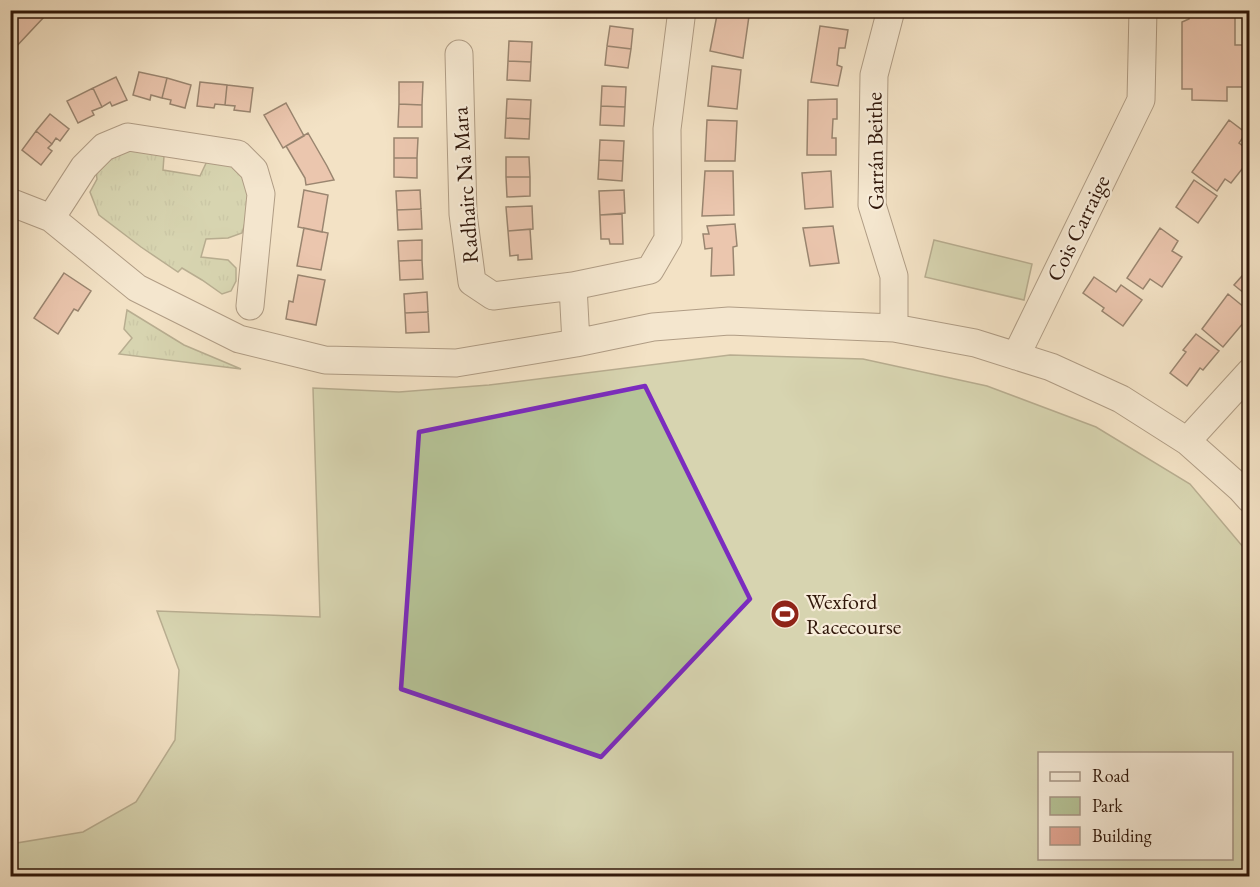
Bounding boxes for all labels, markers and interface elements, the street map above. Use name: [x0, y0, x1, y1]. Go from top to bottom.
street label: Garrán Beithe: [859, 91, 891, 210]
street label: Radhairc Na Mara: [445, 106, 485, 264]
street label: Cois Carraige: [1040, 170, 1116, 286]
place label: Wexford Racecourse: [806, 587, 902, 641]
sports icon: Wexford Racecourse: [769, 598, 801, 630]
legend: [1038, 752, 1233, 860]
text: Road: [1092, 764, 1131, 787]
text: Park: [1092, 794, 1123, 817]
text: Building: [1092, 824, 1152, 847]

